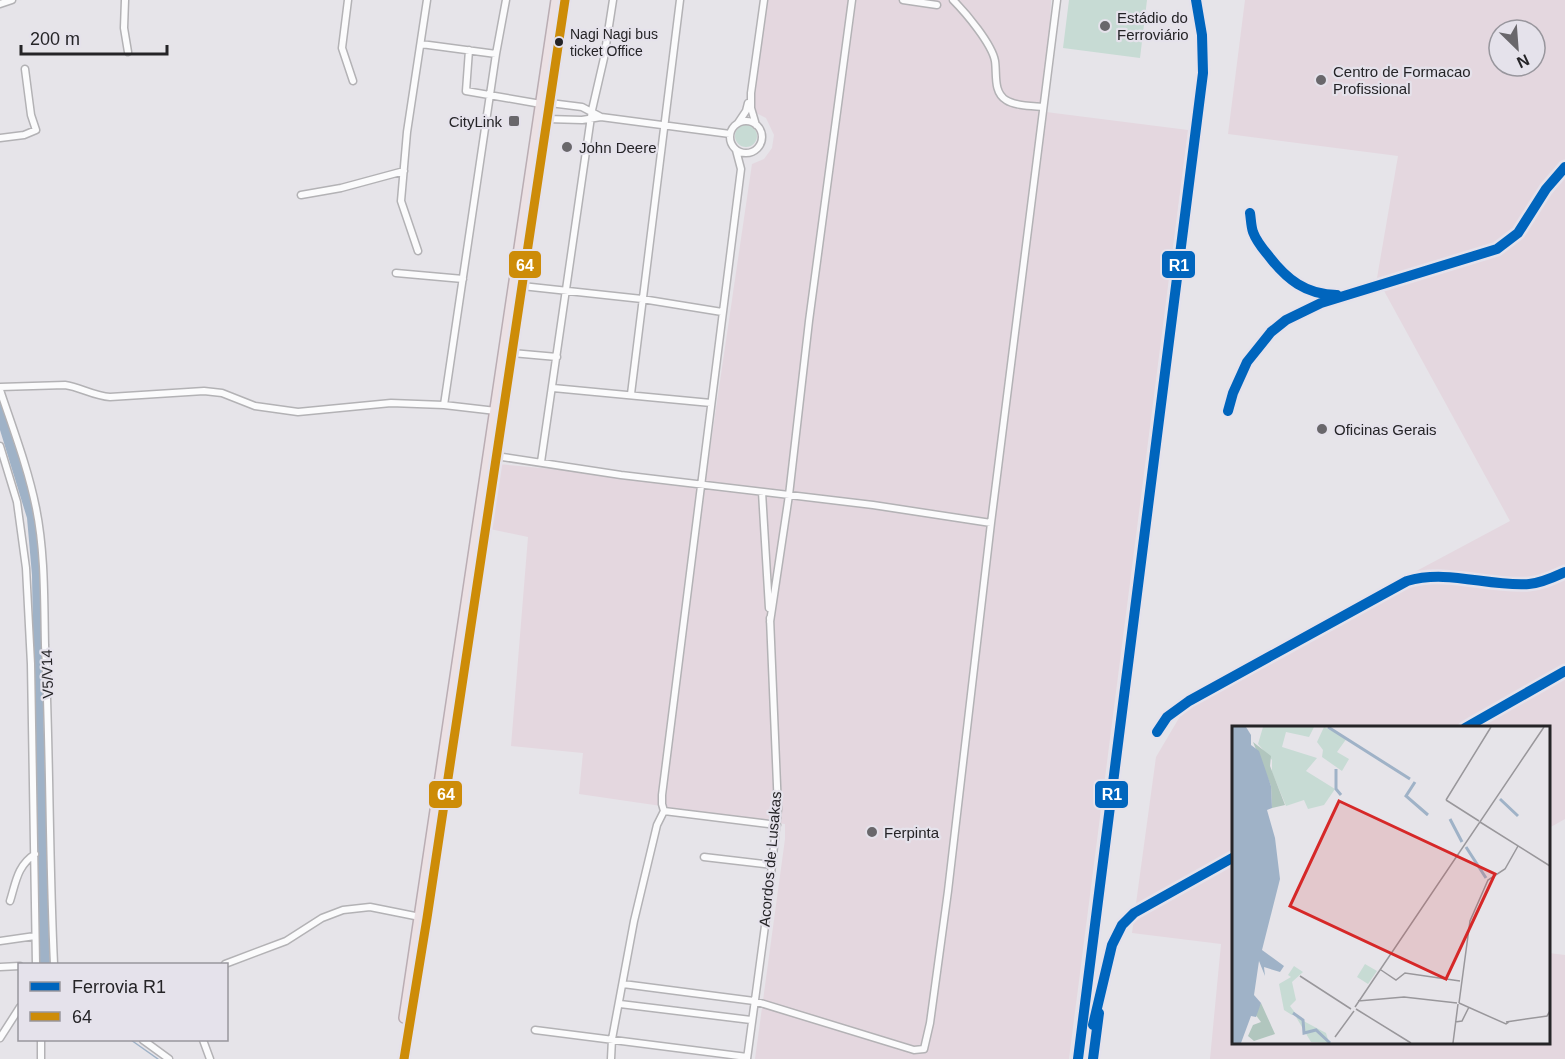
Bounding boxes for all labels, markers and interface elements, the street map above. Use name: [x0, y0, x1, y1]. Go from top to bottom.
place label: Estádio do Ferroviário: [1117, 9, 1189, 43]
scale bar: [21, 18, 166, 56]
north arrow: [1487, 18, 1547, 78]
marker: Estádio do Ferroviário: [1098, 19, 1112, 33]
place label: Nagi Nagi bus ticket Office: [570, 26, 658, 59]
text: 200 m: [30, 29, 80, 49]
marker: Nagi Nagi bus ticket Office: [553, 36, 565, 48]
text: N: [1514, 51, 1532, 71]
place label: Centro de Formacao Profissional: [1333, 63, 1471, 97]
marker: Centro de Formacao Profissional: [1314, 73, 1328, 87]
place label: CityLink: [449, 113, 502, 130]
marker: CityLink: [507, 114, 521, 128]
place label: John Deere: [579, 139, 657, 156]
marker: John Deere: [560, 140, 574, 154]
line badge: 64: [508, 250, 542, 279]
line badge: R1: [1161, 250, 1196, 279]
text: 64: [516, 257, 534, 274]
text: R1: [1169, 257, 1189, 274]
place label: Oficinas Gerais: [1334, 421, 1437, 438]
marker: Oficinas Gerais: [1315, 422, 1329, 436]
street label: V5/V14: [38, 649, 56, 699]
inset map: [1232, 726, 1550, 1044]
line badge: 64: [428, 780, 463, 809]
line badge: R1: [1094, 780, 1129, 809]
text: 64: [437, 786, 455, 803]
text: R1: [1102, 786, 1122, 803]
street label: Acordos de Lusakas: [756, 791, 784, 927]
place label: Ferpinta: [884, 824, 940, 841]
marker: Ferpinta: [865, 825, 879, 839]
legend: [18, 963, 228, 1041]
text: Ferrovia R1: [72, 977, 166, 997]
text: 64: [72, 1007, 92, 1027]

